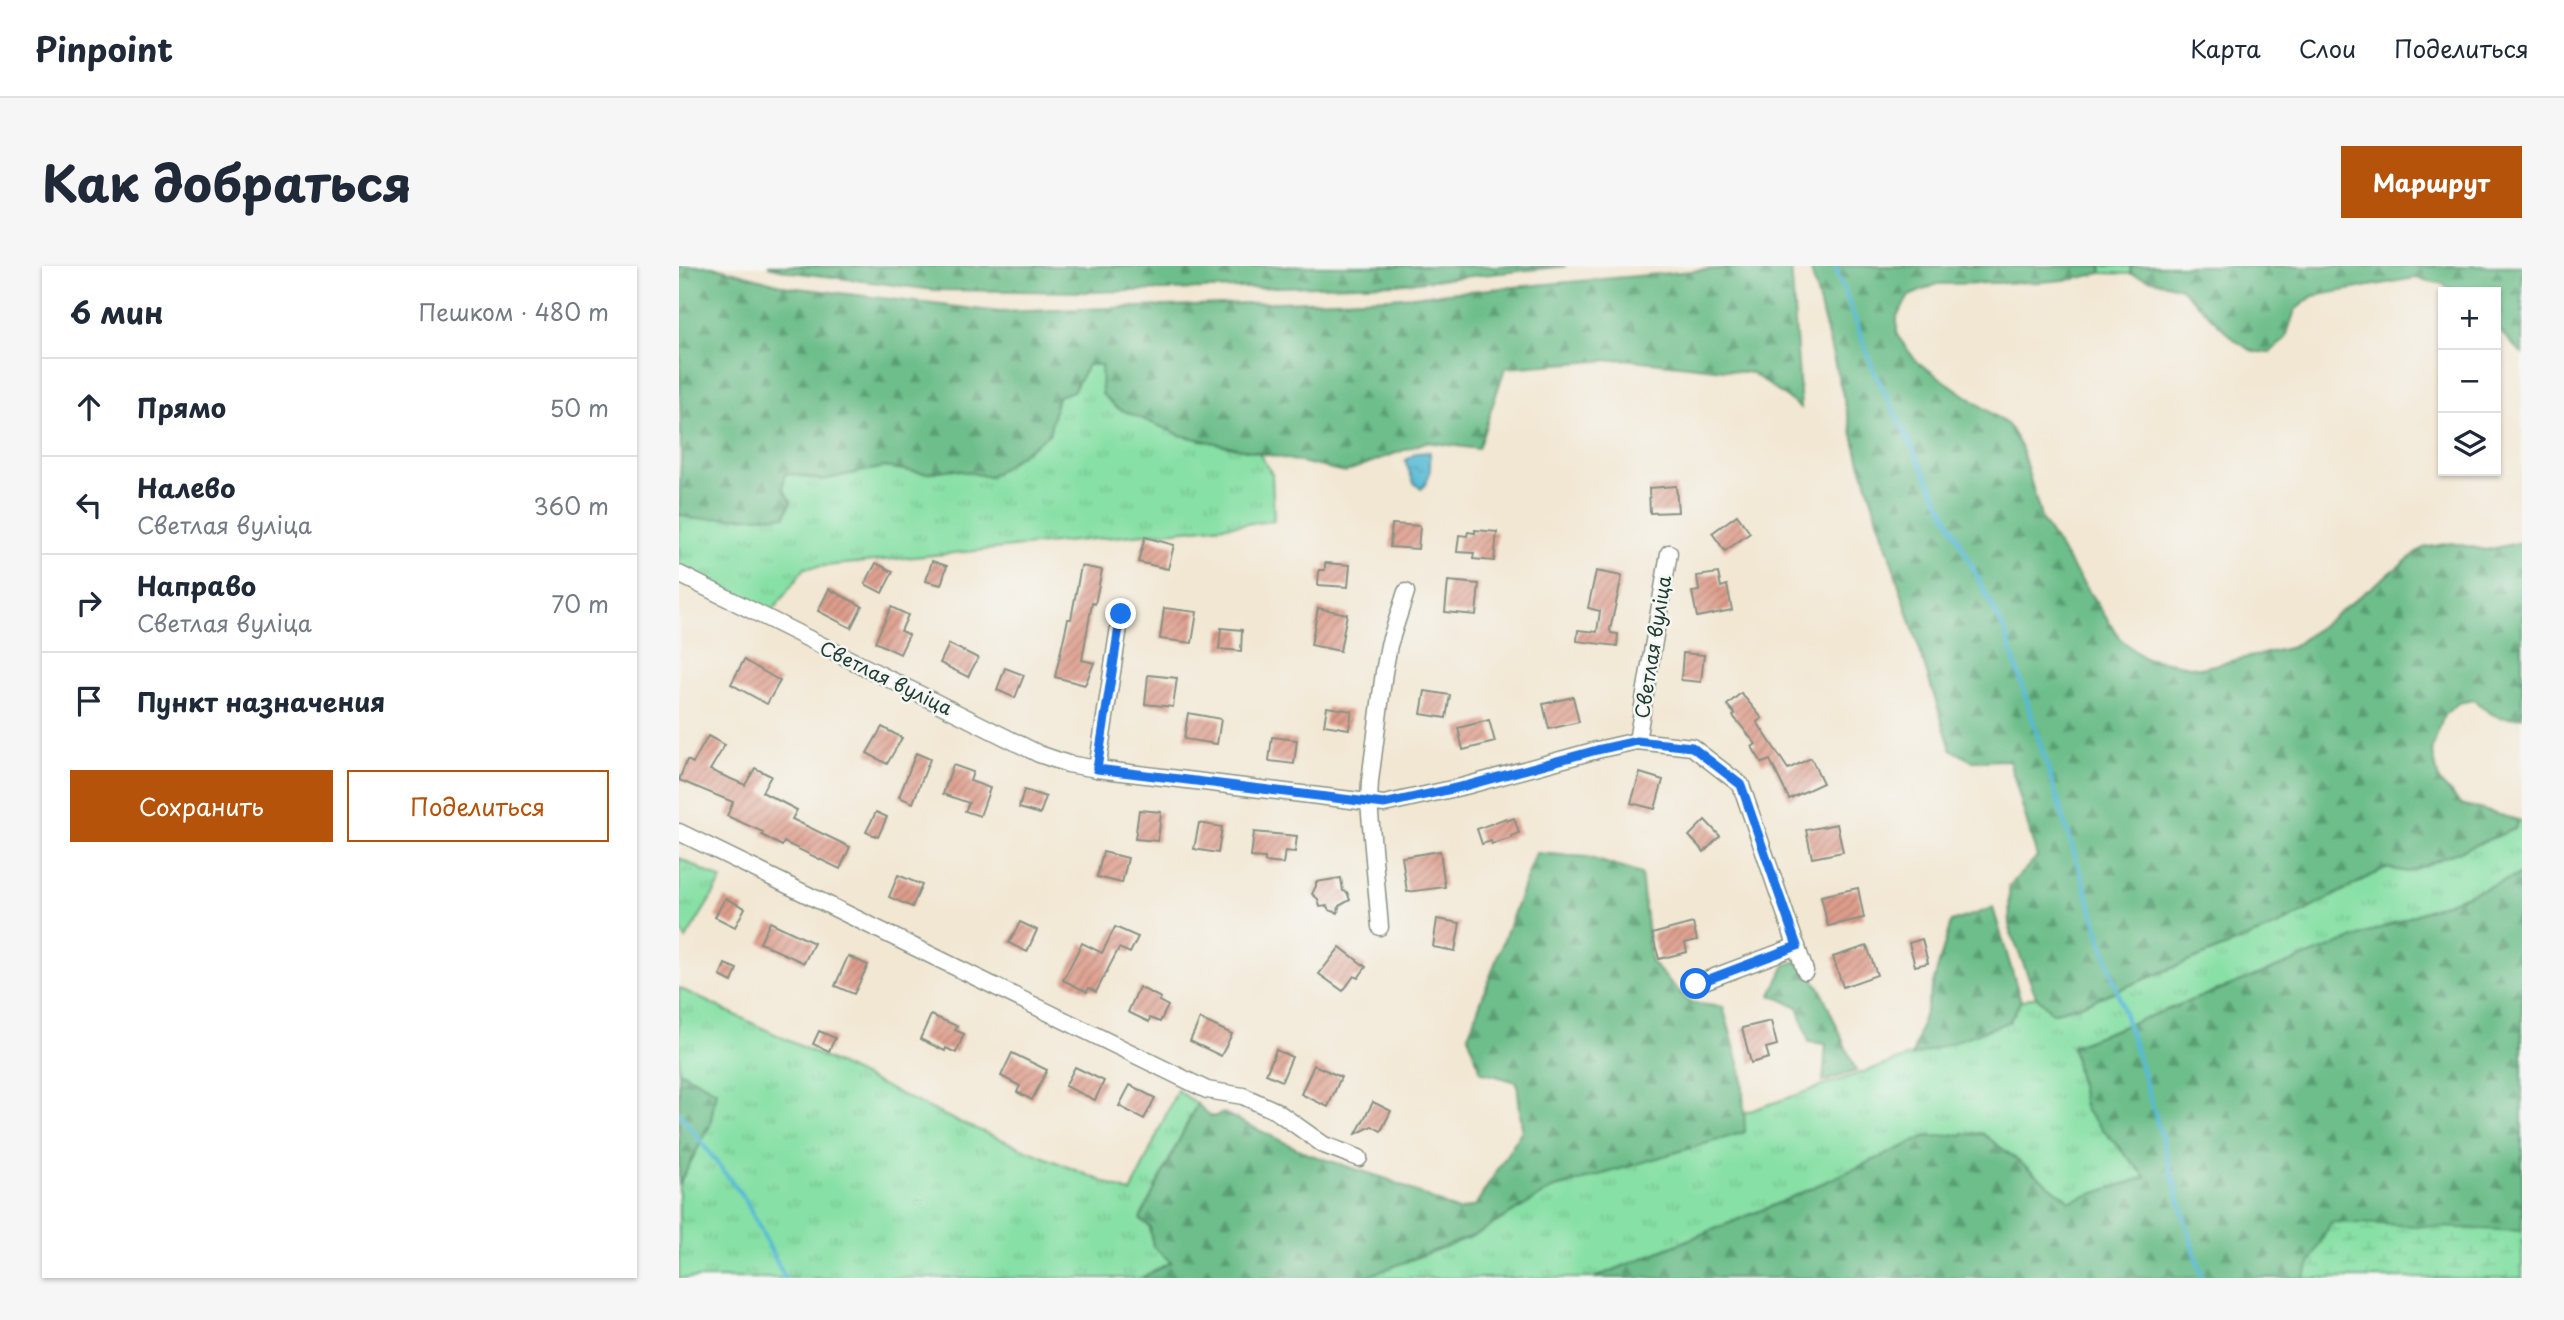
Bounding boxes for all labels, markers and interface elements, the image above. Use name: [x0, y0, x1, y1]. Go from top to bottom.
text: Pinpoint: [35, 23, 173, 73]
text: Карта: [2190, 30, 2261, 66]
text: Слои: [2299, 30, 2356, 66]
text: Поделиться: [2394, 30, 2529, 66]
text: Как добраться: [42, 145, 412, 219]
button: Маршрут: [2341, 146, 2522, 218]
map controls: [2438, 287, 2501, 476]
button: +: [2438, 287, 2501, 350]
text: 6 мин: [70, 289, 164, 334]
text: Пешком · 480 m: [419, 294, 609, 329]
button: −: [2438, 350, 2501, 413]
icon: ahead: [70, 388, 108, 426]
text: Прямо: [137, 388, 226, 427]
text: 50 m: [549, 390, 609, 425]
button: layers: [2438, 413, 2501, 476]
text: Налево: [137, 468, 235, 507]
icon: left: [70, 486, 108, 524]
text: 360 m: [534, 488, 609, 523]
text: Светлая вуліца: [137, 507, 312, 542]
text: Направо: [137, 566, 256, 605]
street label: Светлая вуліца: [1627, 573, 1677, 720]
icon: right: [70, 584, 108, 622]
text: 70 m: [551, 586, 609, 621]
route end: [1105, 598, 1136, 629]
text: Светлая вуліца: [137, 605, 312, 640]
street label: Светлая вуліца: [815, 633, 958, 722]
icon: arrive: [70, 682, 108, 720]
text: Пункт назначения: [137, 682, 385, 721]
button: Сохранить: [70, 770, 333, 842]
button: Поделиться: [347, 770, 609, 842]
route start: [1680, 968, 1711, 999]

